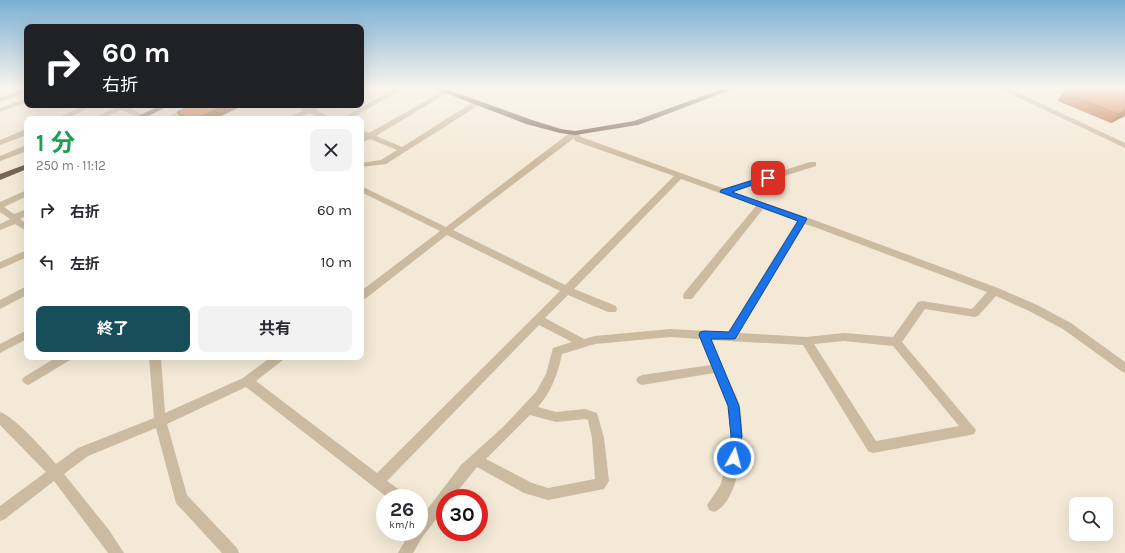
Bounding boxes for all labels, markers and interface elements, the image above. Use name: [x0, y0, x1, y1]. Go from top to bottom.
text: 60 m: [102, 36, 170, 69]
icon: right: [36, 40, 88, 92]
text: 右折: [102, 74, 138, 96]
text: 1 分: [36, 129, 75, 157]
button: close: [310, 129, 352, 171]
text: 250 m · 11:12: [36, 158, 106, 173]
pin: [751, 161, 785, 195]
icon: arrive: [757, 167, 779, 189]
icon: right: [36, 199, 58, 221]
text: 60 m: [317, 201, 352, 219]
text: 右折: [70, 203, 100, 221]
icon: left: [36, 251, 58, 273]
text: 10 m: [321, 253, 352, 271]
text: 左折: [70, 255, 100, 273]
button: 終了: [36, 306, 190, 352]
button: 共有: [198, 306, 352, 352]
position arrow: [713, 437, 755, 479]
speed limit sign: 30: [436, 489, 488, 541]
map controls: [1069, 497, 1113, 541]
button: search: [1069, 497, 1113, 541]
text: 26: [390, 498, 414, 521]
text: km/h: [389, 519, 415, 531]

